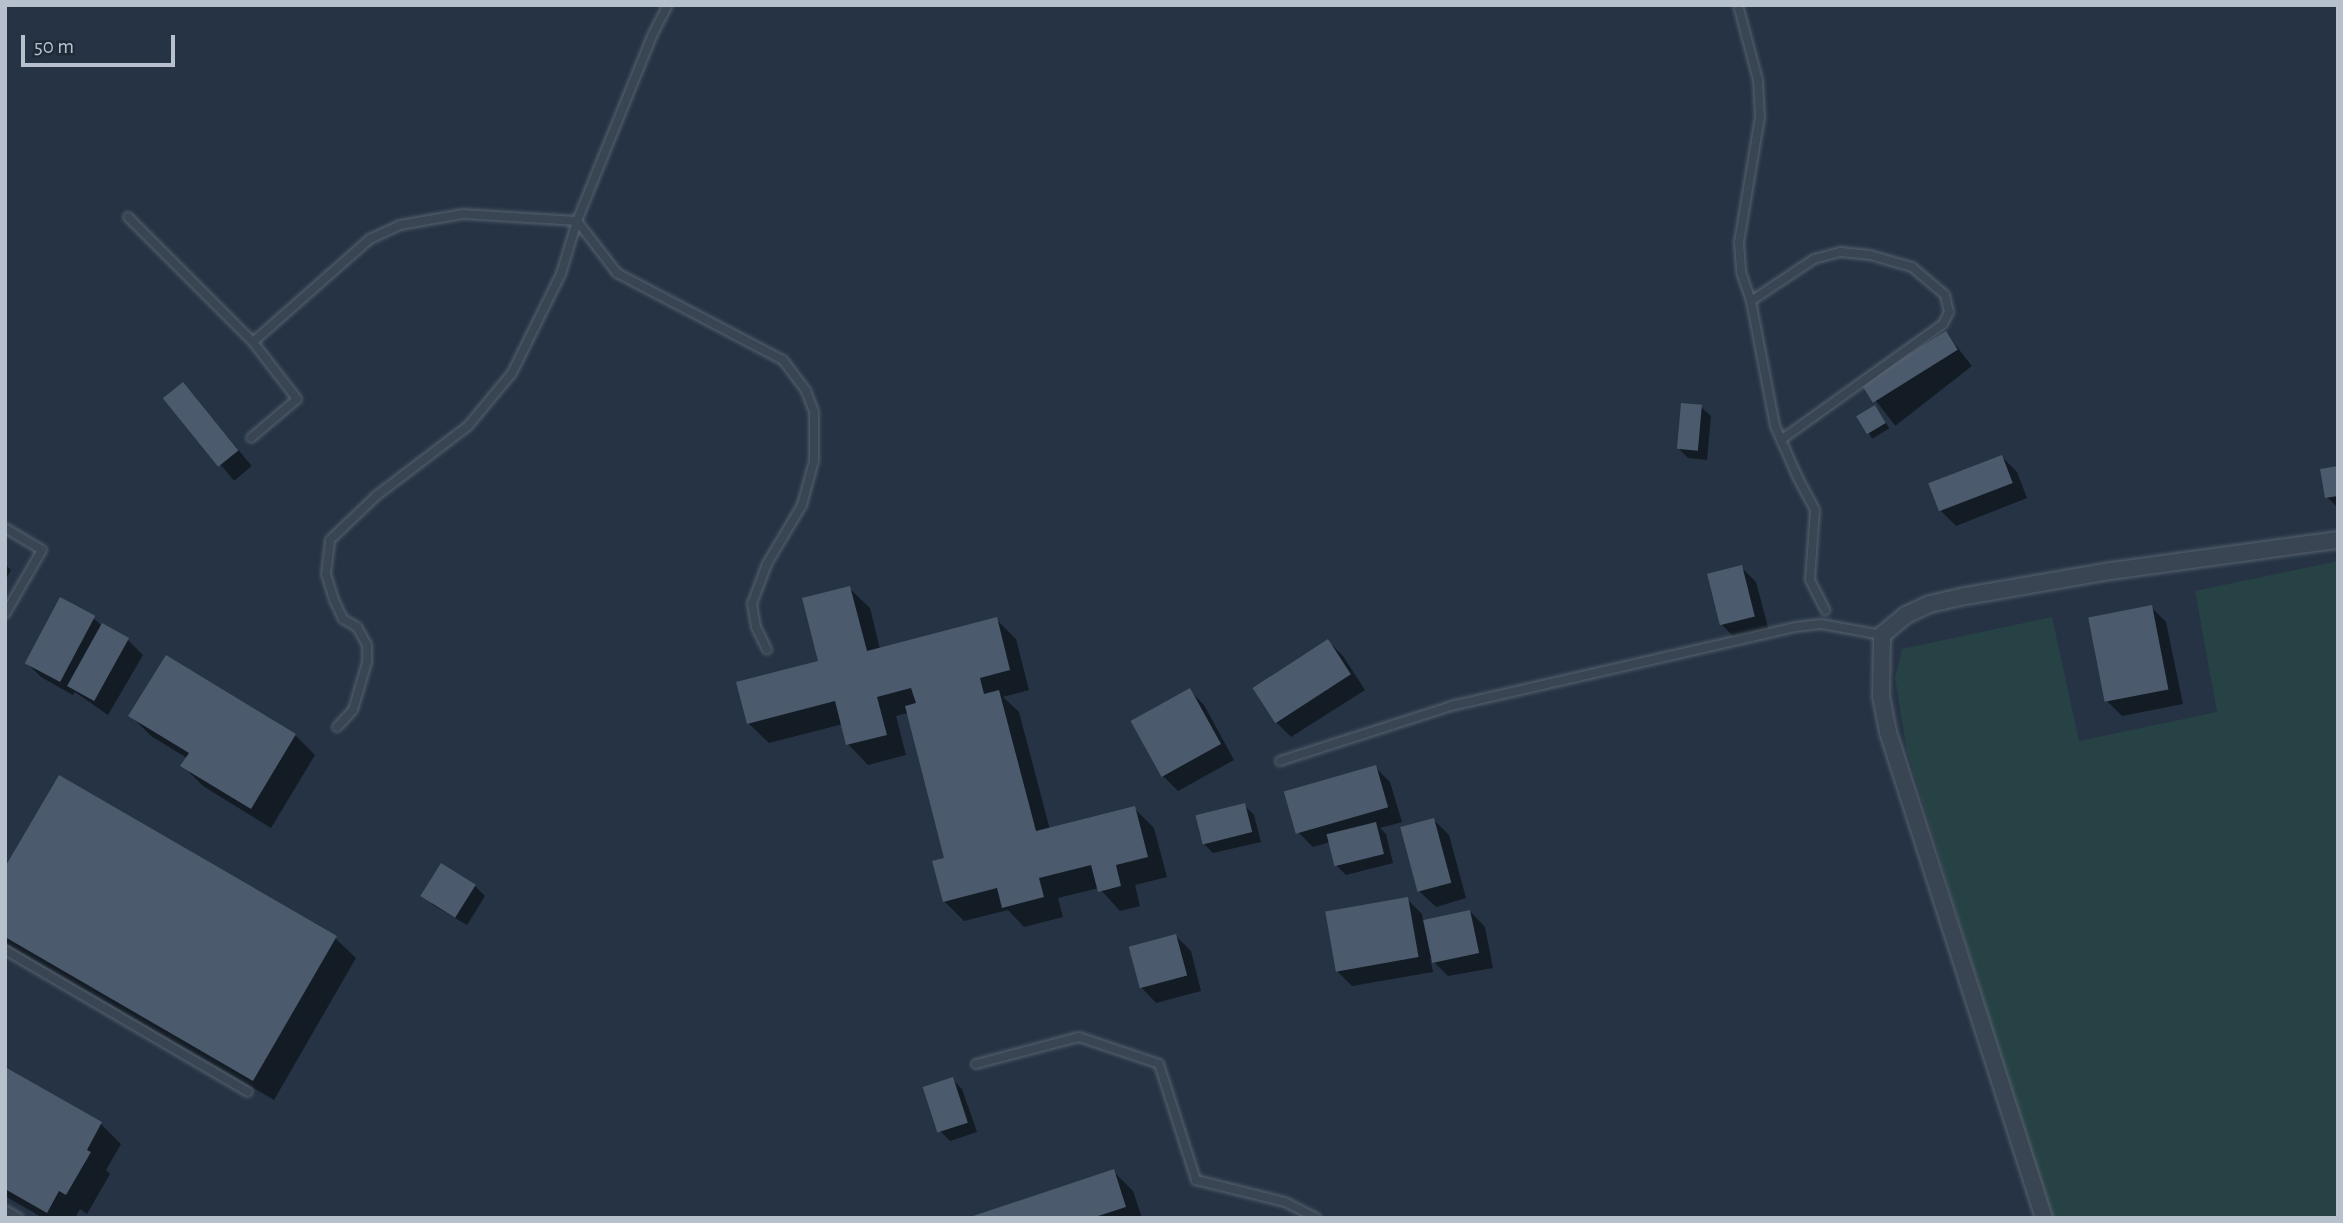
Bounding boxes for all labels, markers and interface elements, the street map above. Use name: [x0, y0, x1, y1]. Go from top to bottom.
scale bar: [24, 21, 178, 65]
text: 50 m: [34, 36, 74, 57]

